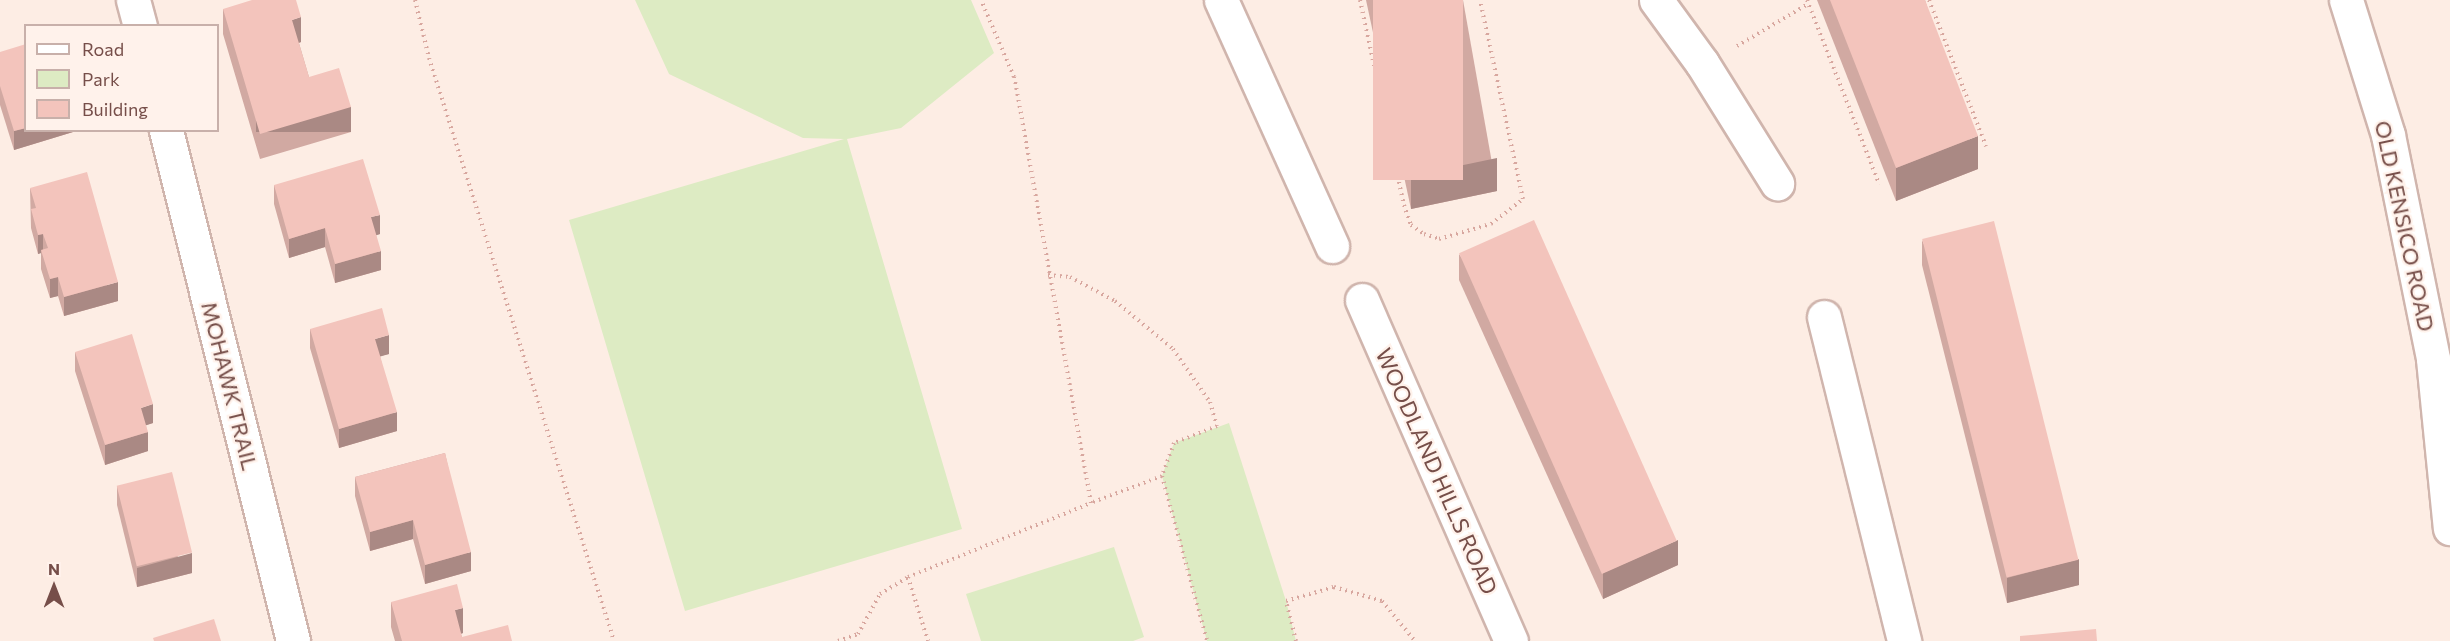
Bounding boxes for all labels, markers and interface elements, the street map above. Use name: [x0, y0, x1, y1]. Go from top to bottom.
legend: [24, 24, 219, 132]
text: Road: [82, 38, 124, 60]
text: Park: [82, 68, 120, 90]
text: Building: [82, 98, 148, 120]
street label: OLD KENSICO ROAD: [2370, 118, 2440, 334]
street label: MOHAWK TRAIL: [196, 299, 264, 473]
street label: WOODLAND HILLS ROAD: [1371, 344, 1503, 598]
north arrow: [24, 557, 84, 617]
text: N: [48, 559, 60, 578]

